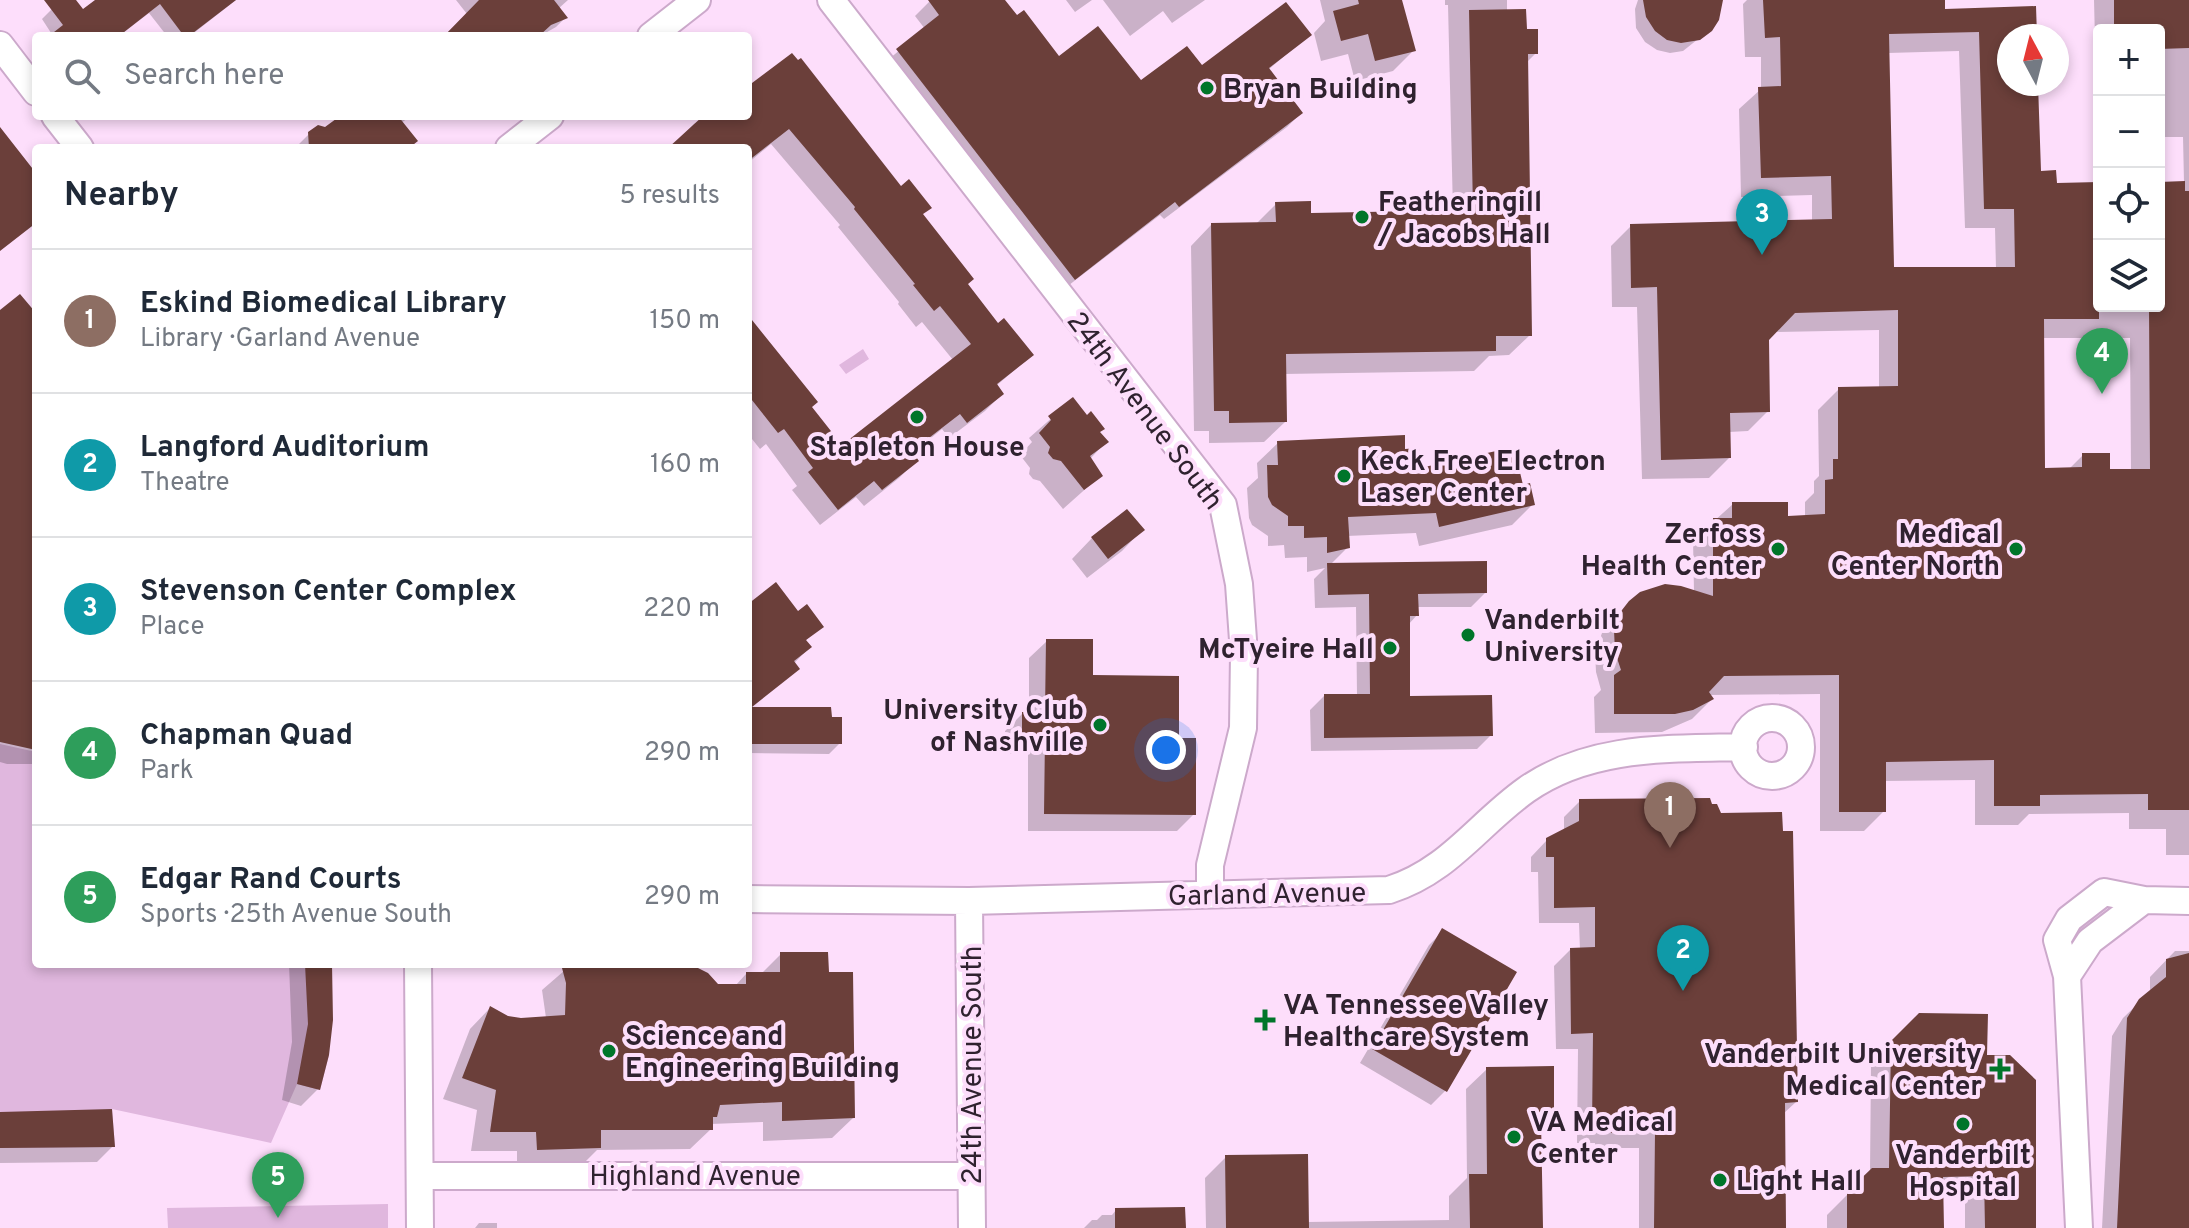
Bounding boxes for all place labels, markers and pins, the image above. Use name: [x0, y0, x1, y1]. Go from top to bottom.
place label: Bryan Building: [1223, 73, 1418, 109]
marker: Bryan Building: [1198, 79, 1216, 97]
place label: Featheringill / Jacobs Hall: [1377, 186, 1551, 254]
pin: 3: [1736, 189, 1788, 255]
marker: Featheringill / Jacobs Hall: [1353, 208, 1371, 226]
pin: 4: [2076, 328, 2128, 394]
marker: Stapleton House: [908, 408, 926, 426]
place label: Stapleton House: [809, 431, 1025, 467]
place label: Keck Free Electron Laser Center: [1360, 445, 1606, 513]
marker: Keck Free Electron Laser Center: [1335, 467, 1353, 485]
place label: Zerfoss Health Center: [1581, 518, 1762, 586]
place label: Medical Center North: [1831, 518, 2000, 586]
marker: Zerfoss Health Center: [1769, 540, 1787, 558]
marker: Medical Center North: [2007, 540, 2025, 558]
place label: Vanderbilt University: [1484, 604, 1620, 672]
marker: Vanderbilt University: [1459, 626, 1477, 644]
place label: McTyeire Hall: [1198, 633, 1374, 669]
marker: McTyeire Hall: [1381, 639, 1399, 657]
place label: University Club of Nashville: [883, 694, 1084, 762]
marker: University Club of Nashville: [1091, 716, 1109, 734]
pin: 1: [1644, 782, 1696, 848]
pin: 2: [1657, 925, 1709, 991]
place label: VA Tennessee Valley Healthcare System: [1283, 989, 1549, 1057]
marker: VA Tennessee Valley Healthcare System: [1254, 1009, 1276, 1031]
place label: Science and Engineering Building: [625, 1020, 900, 1088]
place label: Vanderbilt University Medical Center: [1704, 1038, 1982, 1106]
marker: Science and Engineering Building: [600, 1042, 618, 1060]
marker: Vanderbilt University Medical Center: [1989, 1058, 2011, 1080]
place label: VA Medical Center: [1530, 1106, 1674, 1174]
marker: Vanderbilt Hospital: [1954, 1115, 1972, 1133]
marker: VA Medical Center: [1505, 1128, 1523, 1146]
place label: Vanderbilt Hospital: [1895, 1139, 2031, 1207]
pin: 5: [252, 1152, 304, 1218]
place label: Light Hall: [1736, 1165, 1862, 1201]
marker: Light Hall: [1711, 1171, 1729, 1189]

